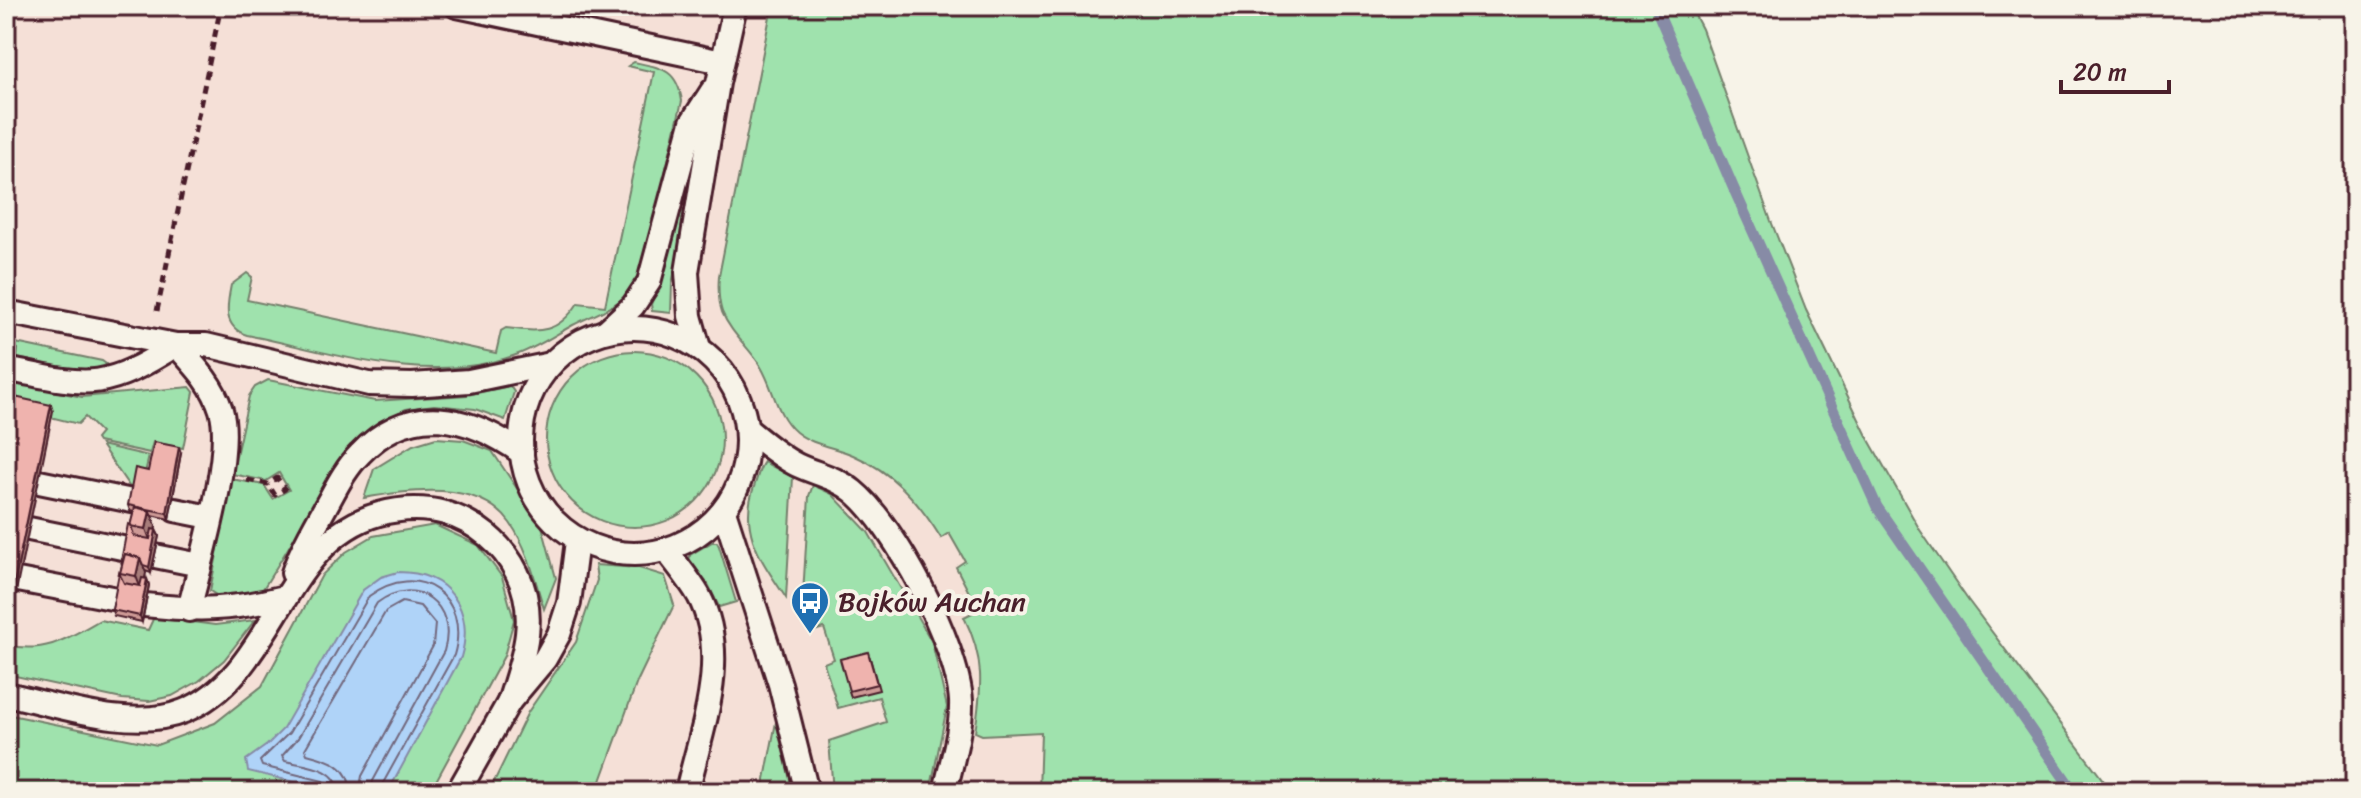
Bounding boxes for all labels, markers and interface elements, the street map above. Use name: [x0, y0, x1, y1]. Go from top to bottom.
scale bar: [2061, 44, 2169, 94]
text: 20 m: [2073, 51, 2127, 93]
place label: Bojków Auchan: [838, 577, 1026, 626]
bus stop icon: Bojków Auchan: [789, 580, 831, 635]

